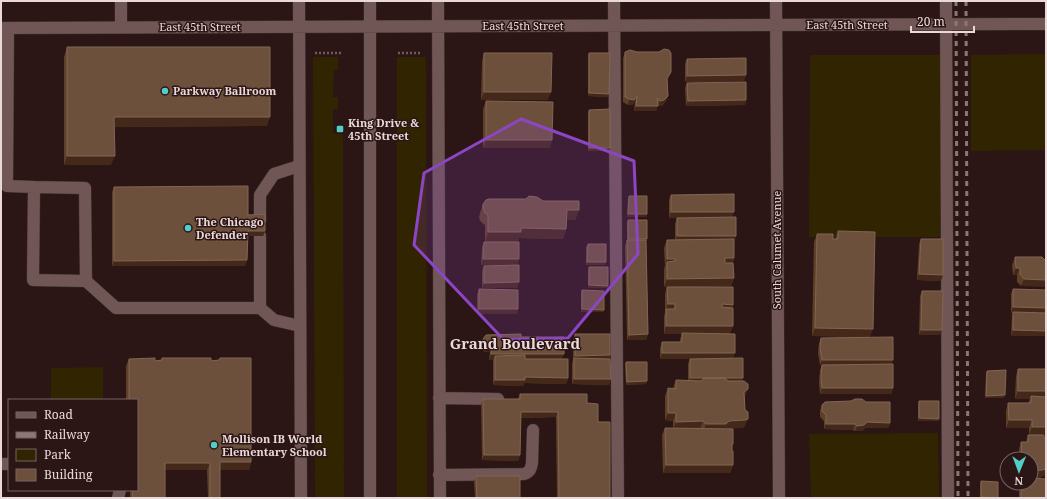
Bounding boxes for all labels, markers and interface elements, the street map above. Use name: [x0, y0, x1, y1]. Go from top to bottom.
scale bar: [911, 8, 974, 34]
text: 20 m: [917, 13, 945, 30]
street label: East 45th Street: [806, 17, 888, 32]
street label: East 45th Street: [482, 18, 564, 33]
street label: East 45th Street: [159, 19, 241, 34]
place label: Parkway Ballroom: [173, 83, 276, 98]
marker: Parkway Ballroom: [160, 86, 170, 96]
place label: King Drive & 45th Street: [348, 115, 419, 143]
marker: King Drive & 45th Street: [335, 124, 345, 134]
street label: South Calumet Avenue: [769, 191, 784, 309]
place label: The Chicago Defender: [196, 214, 264, 242]
marker: The Chicago Defender: [183, 223, 193, 233]
district label: Grand Boulevard: [450, 333, 581, 353]
legend: [8, 399, 138, 491]
text: Road: [44, 406, 74, 423]
text: Railway: [44, 426, 90, 443]
place label: Mollison IB World Elementary School: [222, 431, 327, 459]
marker: Mollison IB World Elementary School: [209, 440, 219, 450]
text: Park: [44, 446, 72, 463]
north arrow: [999, 451, 1039, 491]
text: Building: [44, 466, 93, 483]
text: N: [1014, 474, 1023, 489]

